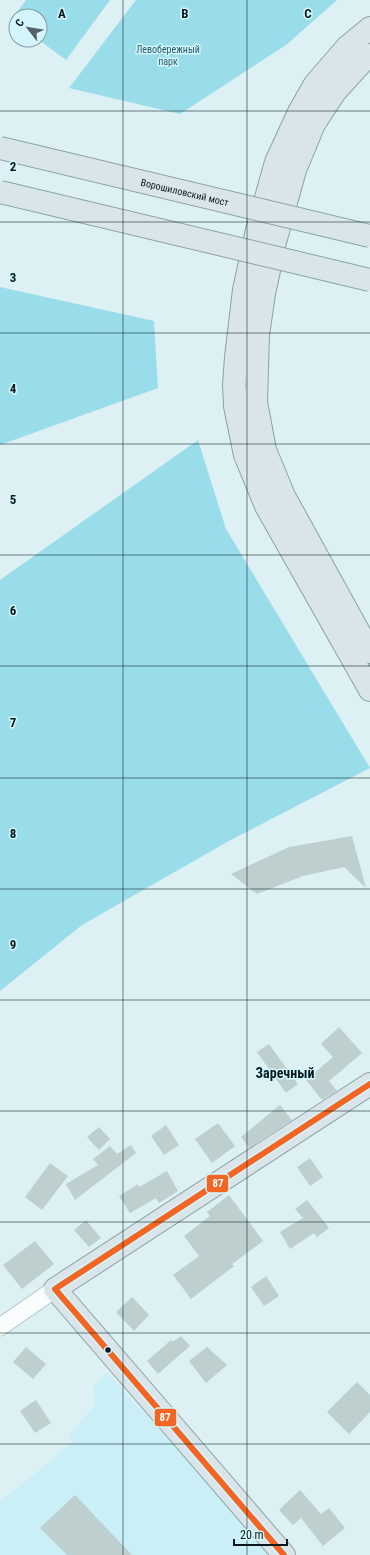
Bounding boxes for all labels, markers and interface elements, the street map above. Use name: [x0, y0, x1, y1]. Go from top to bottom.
text: A: [58, 6, 66, 21]
text: B: [181, 6, 189, 21]
text: C: [304, 6, 312, 21]
north arrow: [8, 8, 48, 48]
text: С: [13, 17, 27, 29]
park label: Левобережный парк: [136, 44, 200, 67]
text: 2: [10, 159, 17, 174]
street label: Ворошиловский мост: [140, 176, 230, 208]
text: 3: [10, 270, 16, 285]
text: 4: [10, 381, 17, 396]
text: 5: [10, 492, 17, 507]
text: 6: [10, 603, 17, 618]
text: 7: [10, 715, 17, 730]
text: 8: [10, 826, 16, 841]
text: 9: [10, 937, 16, 952]
district label: Заречный: [256, 1065, 314, 1081]
line badge: 87: [206, 1174, 229, 1193]
text: 87: [212, 1177, 224, 1190]
unlabelled marker: [103, 1345, 113, 1355]
line badge: 87: [154, 1408, 177, 1427]
text: 87: [159, 1411, 171, 1424]
scale bar: [234, 1521, 287, 1547]
text: 20 m: [240, 1528, 264, 1542]

